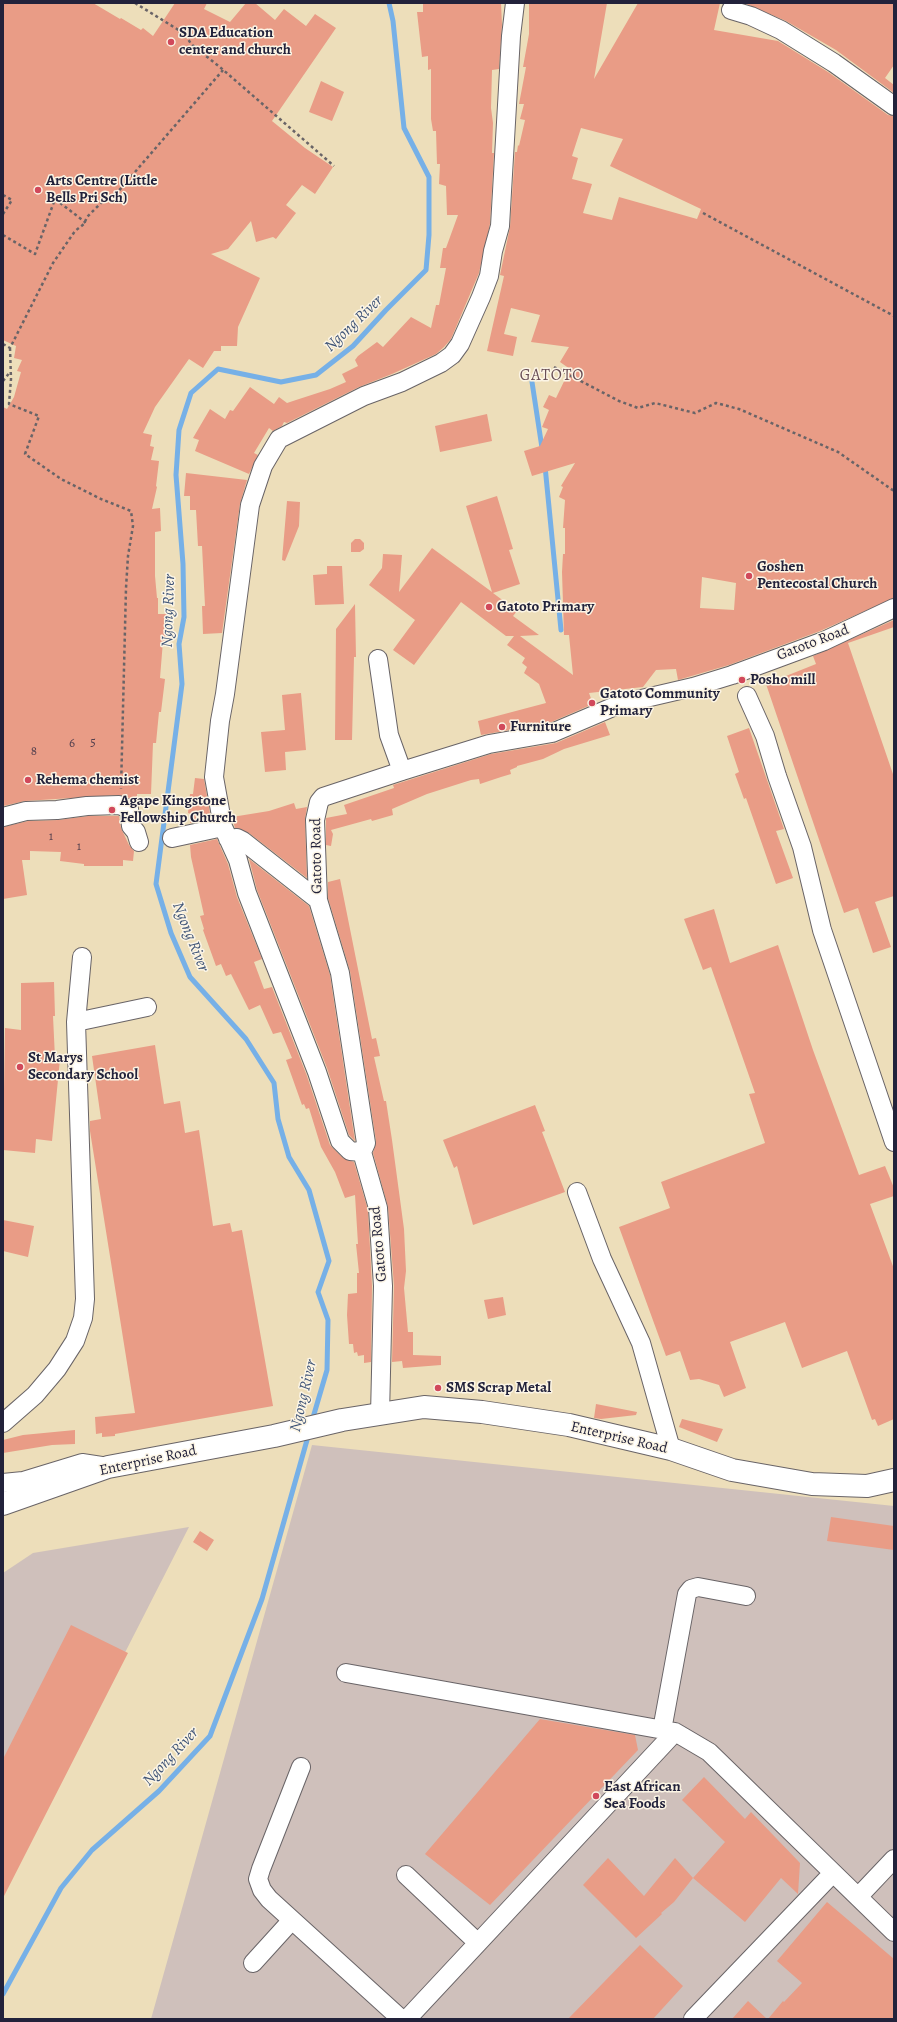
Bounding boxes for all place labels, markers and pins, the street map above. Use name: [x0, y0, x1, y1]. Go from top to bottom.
place label: SDA Education center and church: [179, 24, 291, 59]
marker: SDA Education center and church: [166, 37, 176, 47]
place label: Arts Centre (Little Bells Pri Sch): [46, 172, 157, 207]
marker: Arts Centre (Little Bells Pri Sch): [33, 185, 43, 195]
place label: Goshen Pentecostal Church: [757, 558, 877, 593]
marker: Goshen Pentecostal Church: [744, 571, 754, 581]
place label: Gatoto Primary: [497, 598, 594, 616]
marker: Gatoto Primary: [484, 602, 494, 612]
place label: Posho mill: [750, 671, 815, 689]
marker: Posho mill: [737, 675, 747, 685]
place label: Gatoto Community Primary: [600, 685, 720, 720]
marker: Gatoto Community Primary: [587, 698, 597, 708]
place label: Furniture: [510, 718, 571, 736]
marker: Furniture: [497, 722, 507, 732]
place label: Rehema chemist: [36, 771, 139, 789]
marker: Rehema chemist: [23, 775, 33, 785]
place label: Agape Kingstone Fellowship Church: [120, 792, 236, 827]
marker: Agape Kingstone Fellowship Church: [107, 805, 117, 815]
place label: St Marys Secondary School: [28, 1049, 138, 1084]
marker: St Marys Secondary School: [15, 1062, 25, 1072]
place label: SMS Scrap Metal: [446, 1379, 551, 1397]
marker: SMS Scrap Metal: [433, 1383, 443, 1393]
place label: East African Sea Foods: [604, 1778, 681, 1813]
marker: East African Sea Foods: [591, 1791, 601, 1801]

